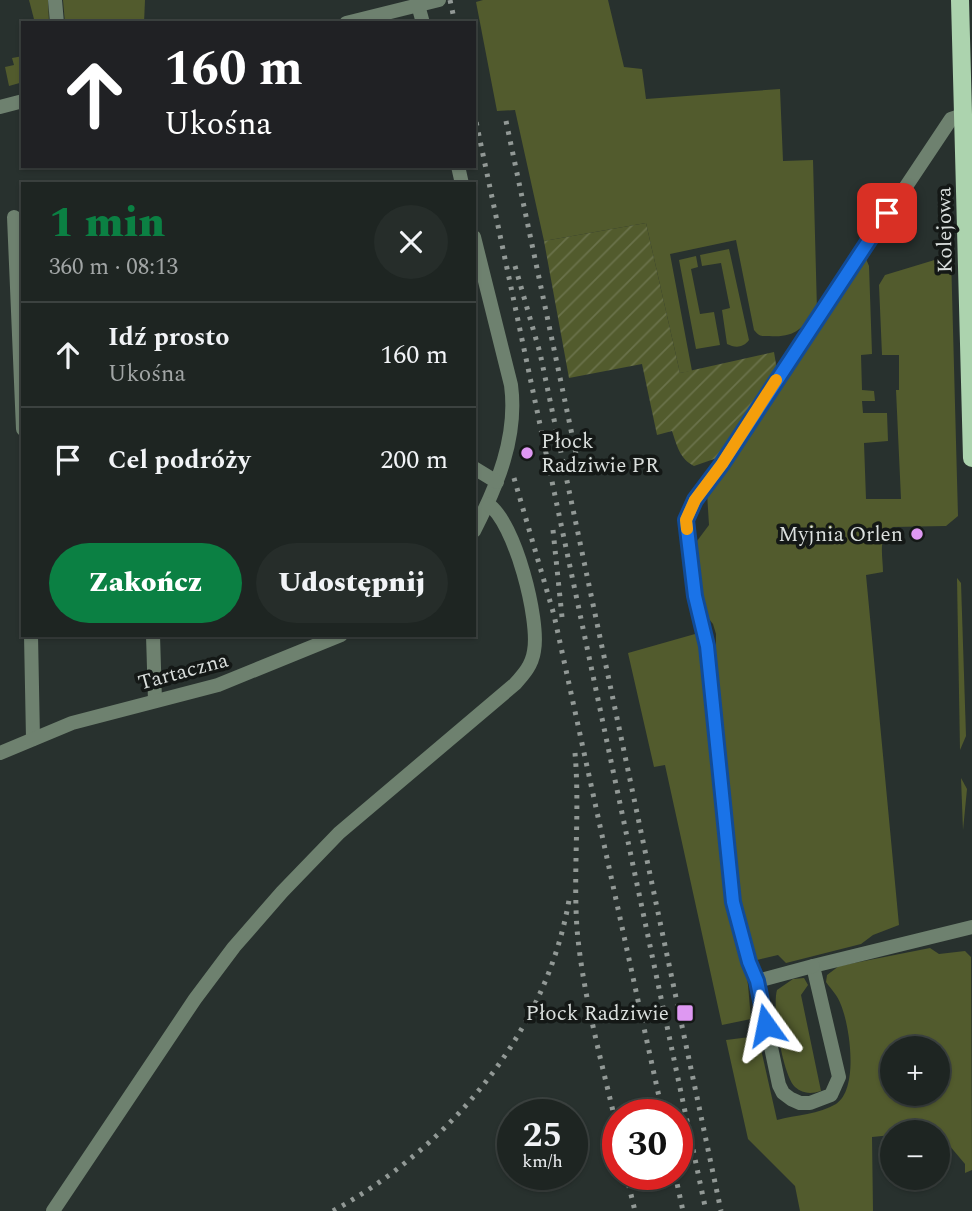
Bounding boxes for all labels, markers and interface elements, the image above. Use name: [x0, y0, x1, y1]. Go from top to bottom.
text: 160 m: [164, 32, 303, 107]
icon: ahead: [49, 49, 140, 140]
text: Ukośna: [164, 100, 272, 149]
pin: [857, 183, 917, 243]
street label: Kolejowa: [928, 186, 962, 273]
text: 1 min: [49, 192, 165, 255]
icon: arrive: [868, 194, 906, 232]
button: close: [374, 205, 448, 279]
text: 360 m · 08:13: [49, 250, 178, 285]
text: Idź prosto: [108, 317, 229, 357]
text: 160 m: [380, 335, 448, 375]
icon: ahead: [49, 336, 87, 374]
text: Ukośna: [108, 357, 186, 392]
place label: Płock Radziwie PR: [541, 426, 659, 482]
text: Cel podróży: [108, 440, 250, 480]
text: 200 m: [380, 440, 448, 480]
icon: arrive: [49, 441, 87, 479]
marker: Płock Radziwie PR: [519, 445, 535, 461]
place label: Myjnia Orlen: [778, 519, 903, 551]
marker: Myjnia Orlen: [909, 526, 925, 542]
button: Zakończ: [49, 543, 242, 623]
button: Udostępnij: [256, 543, 448, 623]
street label: Tartaczna: [135, 644, 233, 699]
position arrow: [729, 988, 803, 1062]
place label: Płock Radziwie: [526, 998, 669, 1030]
marker: Płock Radziwie: [675, 1003, 695, 1023]
map controls: [880, 1036, 950, 1190]
button: +: [880, 1036, 950, 1106]
speed limit sign: 30: [602, 1099, 693, 1190]
text: 25: [523, 1109, 562, 1162]
button: −: [880, 1120, 950, 1190]
text: km/h: [522, 1148, 563, 1175]

